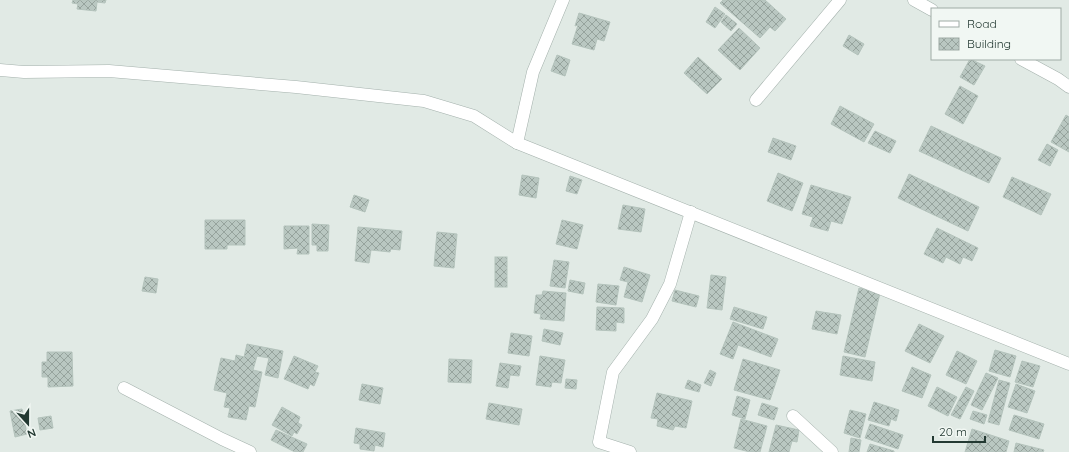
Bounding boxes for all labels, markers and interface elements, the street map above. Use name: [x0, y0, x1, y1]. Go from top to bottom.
legend: [931, 8, 1061, 60]
text: Road: [967, 16, 997, 31]
text: Building: [967, 36, 1011, 51]
north arrow: [8, 404, 48, 444]
scale bar: [933, 418, 985, 444]
text: 20 m: [939, 424, 967, 439]
text: N: [25, 425, 38, 441]

